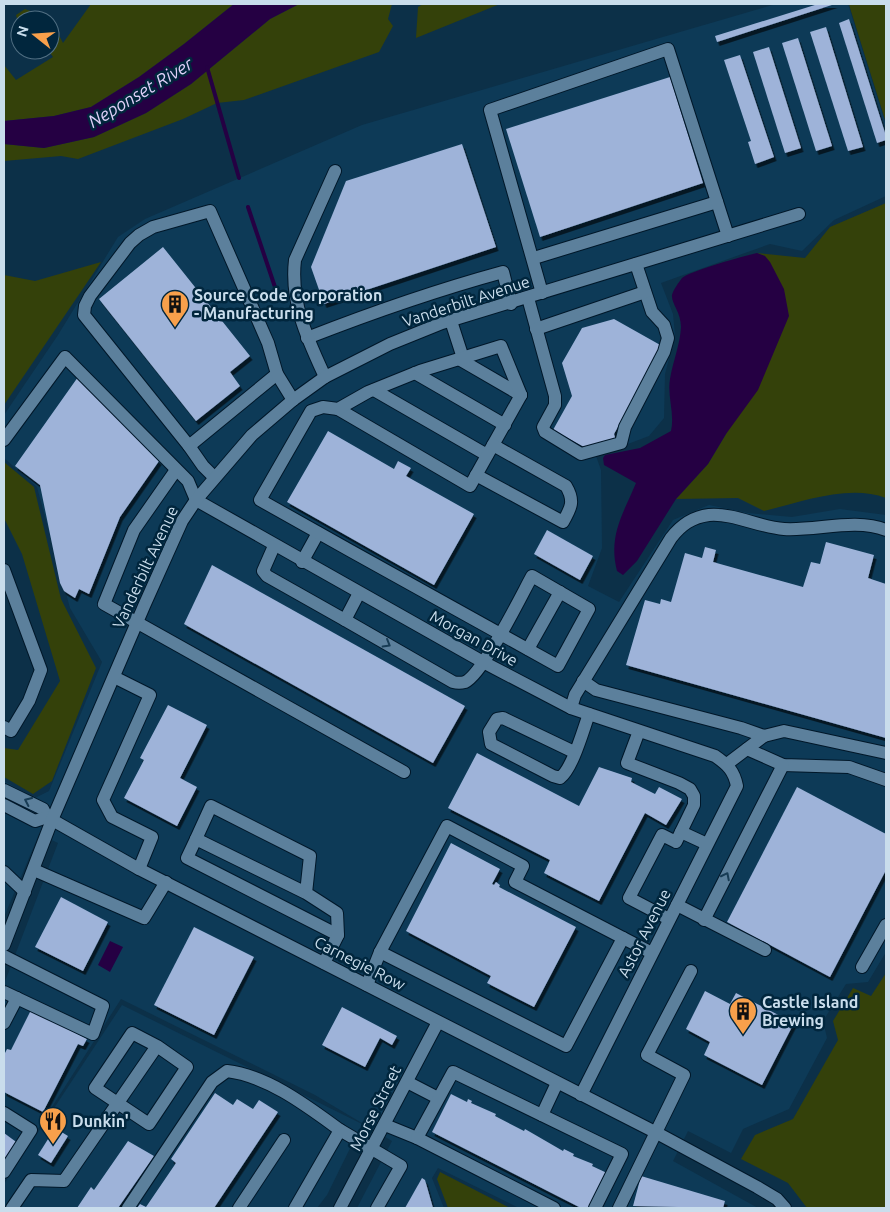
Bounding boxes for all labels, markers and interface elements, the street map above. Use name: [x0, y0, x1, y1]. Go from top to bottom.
north arrow: [10, 10, 60, 60]
text: N: [13, 24, 32, 39]
water label: Neponset River: [84, 52, 197, 131]
street label: Vanderbilt Avenue: [400, 272, 532, 330]
place label: Source Code Corporation - Manufacturing: [194, 286, 382, 322]
building icon: Source Code Corporation - Manufacturing: [160, 289, 190, 328]
street label: Vanderbilt Avenue: [109, 503, 181, 631]
street label: Morgan Drive: [427, 607, 521, 669]
one-way arrow: [382, 638, 391, 648]
one-way arrow: [24, 797, 33, 807]
one-way arrow: [720, 872, 730, 881]
street label: Astor Avenue: [614, 886, 674, 980]
street label: Carnegie Row: [312, 932, 409, 994]
place label: Castle Island Brewing: [762, 993, 858, 1029]
building icon: Castle Island Brewing: [728, 996, 758, 1035]
street label: Morse Street: [346, 1062, 405, 1154]
restaurant icon: Dunkin': [38, 1106, 68, 1145]
place label: Dunkin': [72, 1112, 129, 1130]

